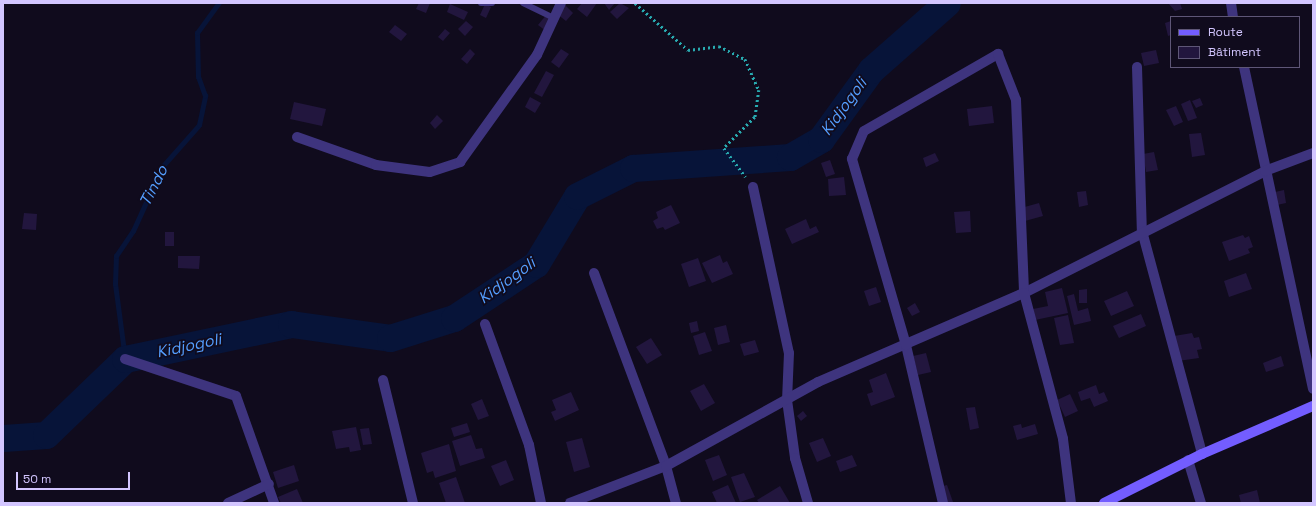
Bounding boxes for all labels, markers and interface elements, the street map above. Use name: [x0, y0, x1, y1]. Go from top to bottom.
legend: [1170, 16, 1300, 68]
text: Route: [1208, 24, 1243, 40]
text: Bâtiment: [1208, 44, 1261, 60]
water label: Kidjogoli: [817, 75, 871, 139]
water label: Tindo: [136, 162, 172, 210]
water label: Kidjogoli: [475, 254, 539, 308]
water label: Kidjogoli: [155, 330, 223, 362]
scale bar: [18, 464, 132, 490]
text: 50 m: [23, 471, 51, 487]

